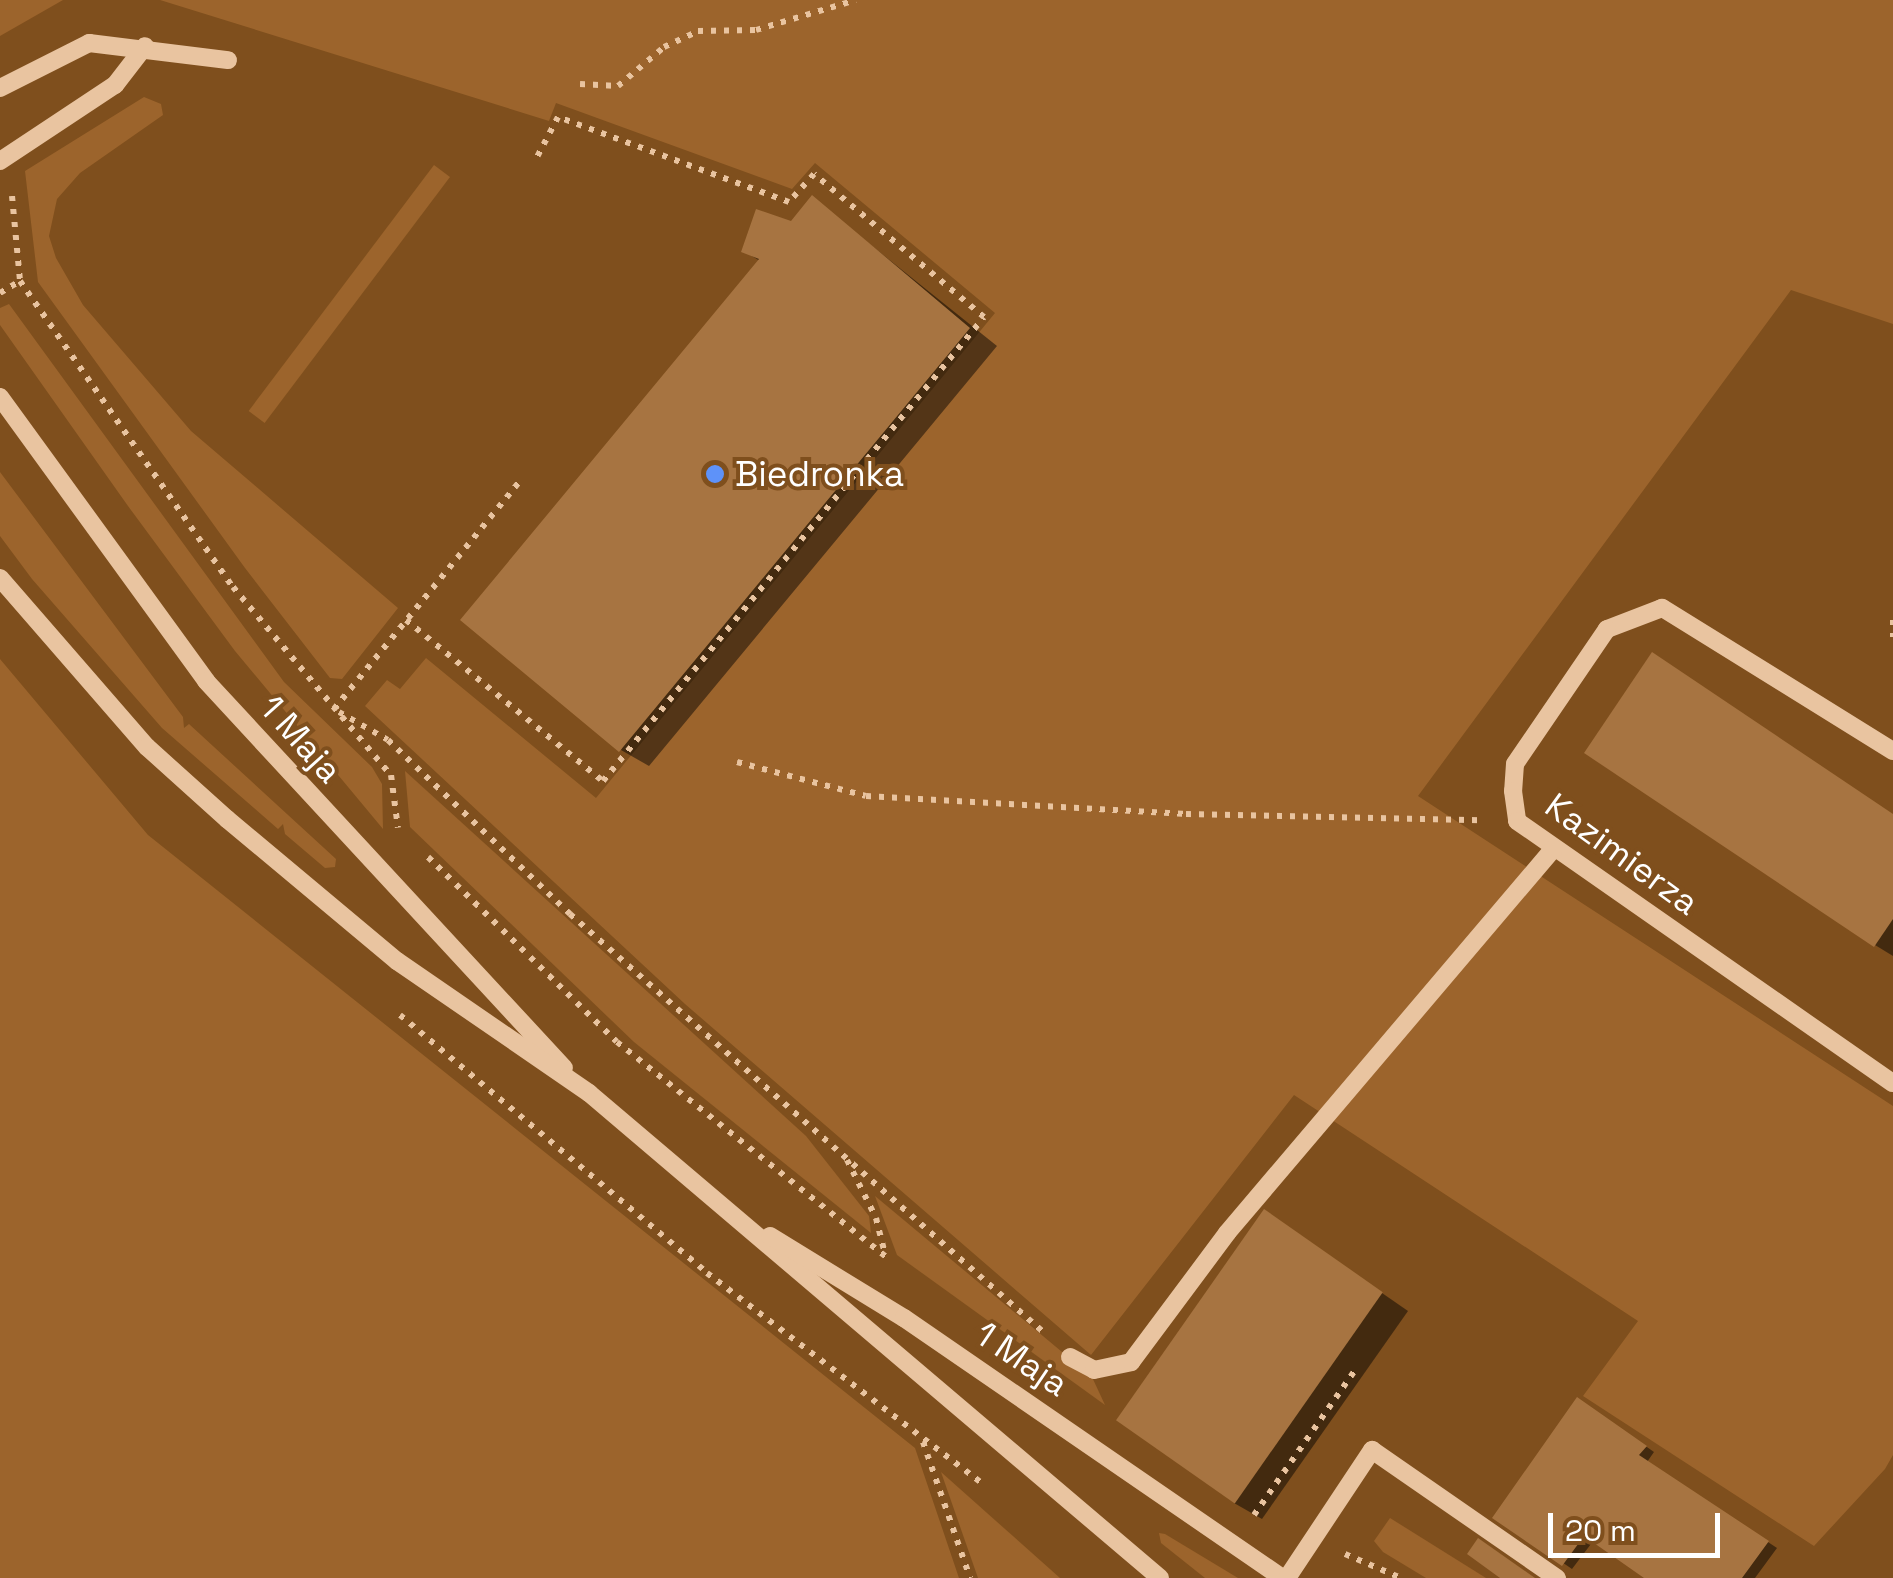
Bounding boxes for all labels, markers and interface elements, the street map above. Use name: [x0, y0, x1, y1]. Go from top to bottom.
place label: Biedronka: [735, 453, 904, 495]
marker: Biedronka: [704, 463, 726, 485]
street label: 1 Maja: [251, 687, 351, 791]
street label: Kazimierza: [1537, 784, 1707, 924]
street label: 1 Maja: [968, 1313, 1076, 1405]
scale bar: [1553, 1493, 1726, 1555]
text: 20 m: [1565, 1511, 1636, 1550]

